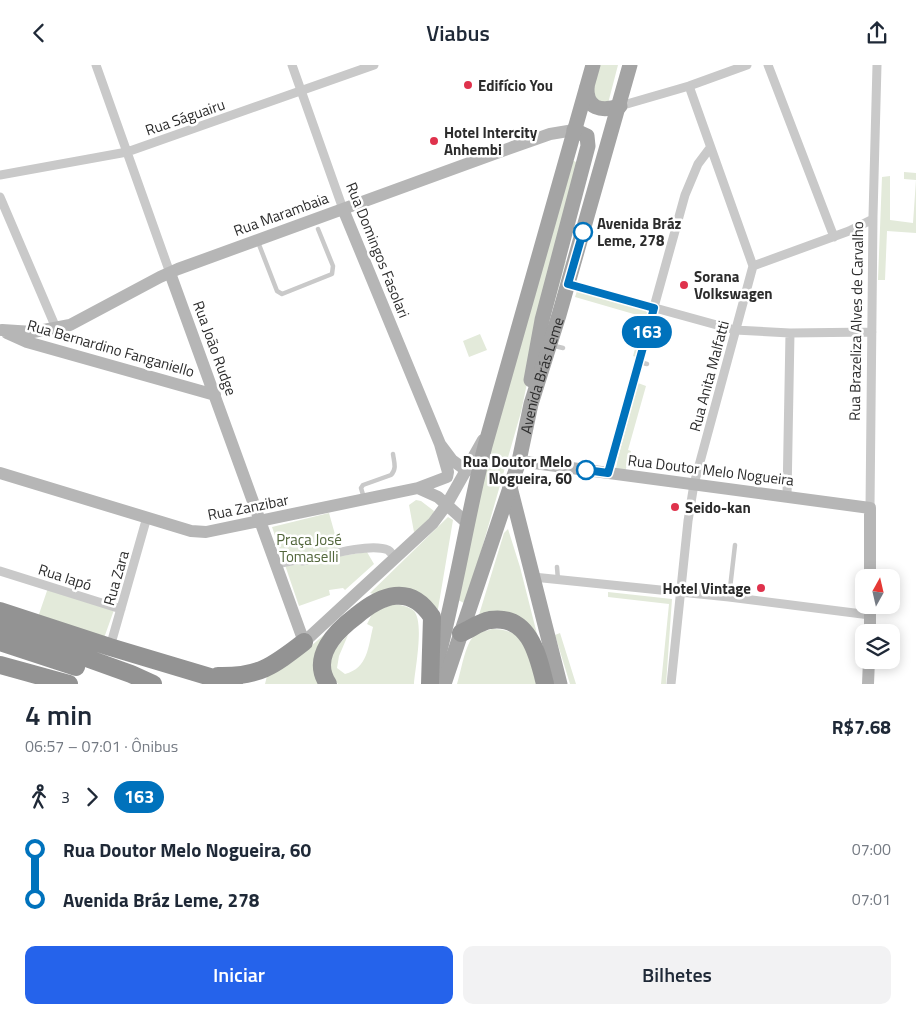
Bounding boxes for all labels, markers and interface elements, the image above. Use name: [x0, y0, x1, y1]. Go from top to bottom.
text: Viabus: [426, 16, 490, 50]
icon: back: [25, 19, 53, 47]
icon: share: [863, 19, 891, 47]
place label: Edifício You: [478, 74, 553, 97]
marker: Edifício You: [462, 79, 474, 91]
street label: Rua Ságuairu: [142, 93, 228, 141]
place label: Hotel Intercity Anhembi: [444, 121, 538, 161]
marker: Hotel Intercity Anhembi: [428, 135, 440, 147]
street label: Rua Domingos Fasolari: [340, 179, 416, 321]
street label: Rua Marambaia: [230, 186, 332, 242]
place label: Avenida Bráz Leme, 278: [597, 212, 682, 252]
street label: Rua Brazeliza Alves de Carvalho: [843, 221, 869, 421]
marker: Avenida Bráz Leme, 278: [573, 222, 593, 242]
place label: Sorana Volkswagen: [694, 265, 773, 305]
marker: Sorana Volkswagen: [678, 279, 690, 291]
street label: Rua João Rudge: [187, 297, 243, 399]
street label: Rua Bernardino Fanganiello: [25, 313, 197, 383]
street label: Avenida Brás Leme: [514, 314, 569, 436]
line badge: 163: [618, 316, 676, 348]
text: 163: [632, 318, 662, 345]
street label: Rua Anita Malfatti: [683, 318, 735, 434]
street label: Rua Doutor Melo Nogueira: [627, 448, 796, 492]
place label: Rua Doutor Melo Nogueira, 60: [463, 450, 573, 490]
marker: Rua Doutor Melo Nogueira, 60: [576, 460, 596, 480]
street label: Rua Zanzibar: [205, 488, 291, 526]
place label: Seido-kan: [685, 496, 751, 519]
marker: Seido-kan: [669, 501, 681, 513]
park label: Praça José Tomaselli: [276, 528, 342, 568]
street label: Rua Zara: [97, 547, 135, 608]
street label: Rua Iapó: [35, 558, 95, 596]
north arrow: [855, 569, 900, 614]
map controls: [855, 569, 900, 669]
place label: Hotel Vintage: [662, 577, 751, 600]
marker: Hotel Vintage: [755, 582, 767, 594]
button: layers: [855, 624, 900, 669]
text: 4 min: [25, 693, 92, 736]
text: R$7.68: [832, 712, 891, 741]
text: 06:57 – 07:01 · Ônibus: [25, 734, 178, 758]
icon: walk: [25, 783, 53, 811]
icon: forward: [78, 783, 106, 811]
text: 163: [124, 783, 154, 810]
text: 3: [61, 785, 70, 809]
text: Rua Doutor Melo Nogueira, 60: [63, 835, 311, 864]
text: 07:00: [852, 837, 891, 861]
text: Avenida Bráz Leme, 278: [63, 885, 259, 914]
text: 07:01: [852, 887, 891, 911]
button: Iniciar: [25, 946, 453, 1004]
button: Bilhetes: [463, 946, 891, 1004]

